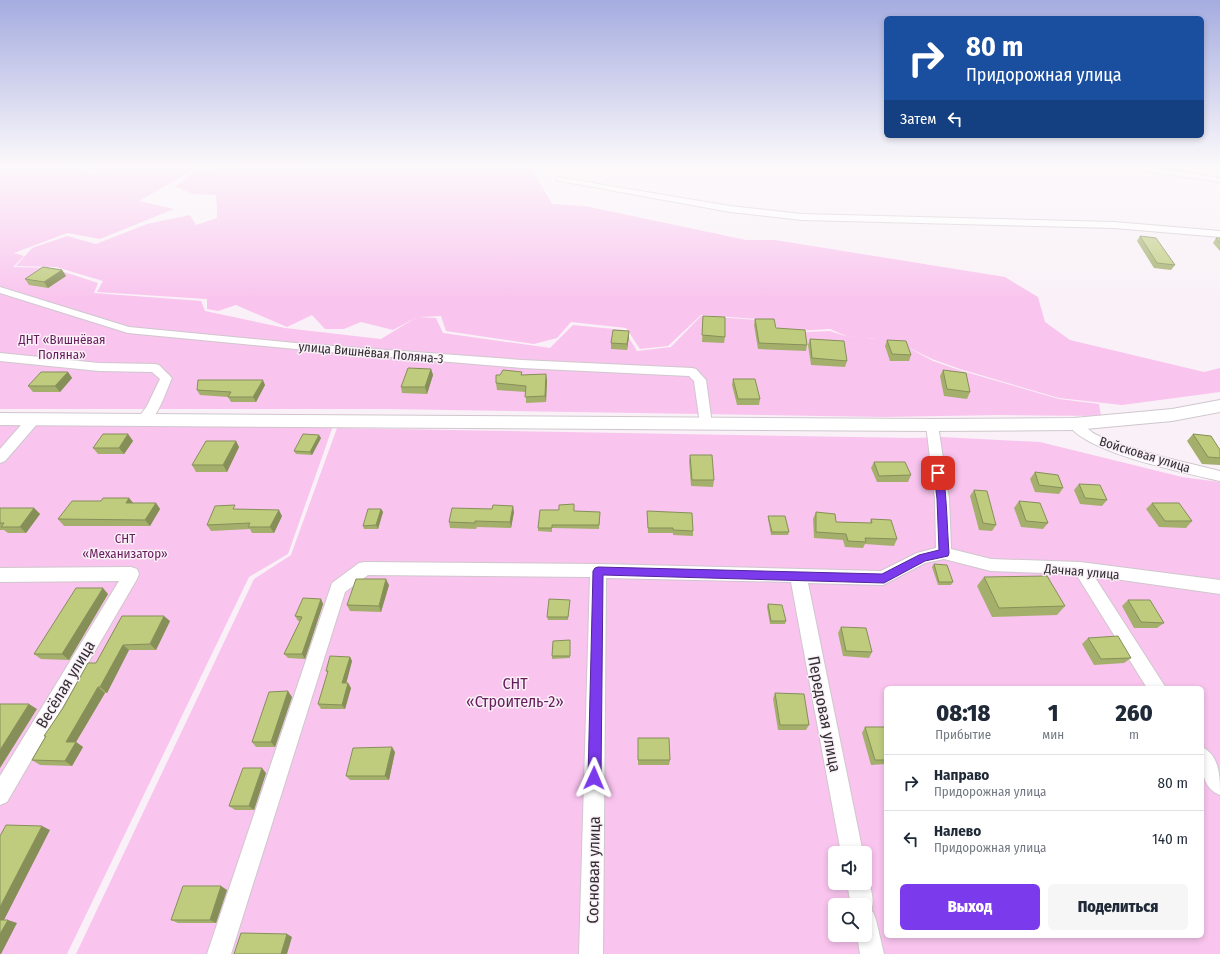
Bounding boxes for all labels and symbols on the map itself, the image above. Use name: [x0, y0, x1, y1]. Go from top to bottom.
park label: ДНТ «Вишнёвая Поляна»: [17, 332, 106, 362]
street label: улица Вишнёвая Поляна-3: [298, 339, 444, 366]
street label: Войсковая улица: [1098, 434, 1192, 475]
pin: [921, 456, 955, 490]
park label: СНТ «Механизатор»: [82, 531, 168, 561]
street label: Дачная улица: [1043, 561, 1120, 582]
street label: Весёлая улица: [32, 637, 99, 731]
street label: Передовая улица: [804, 654, 845, 774]
park label: СНТ «Строитель-2»: [466, 674, 564, 711]
position arrow: [573, 757, 615, 799]
street label: Сосновая улица: [583, 816, 604, 924]

